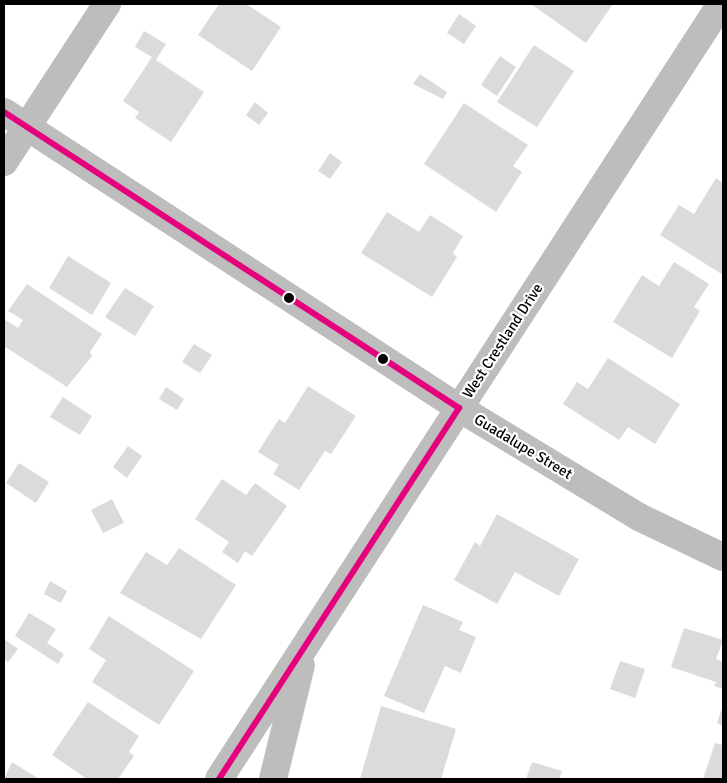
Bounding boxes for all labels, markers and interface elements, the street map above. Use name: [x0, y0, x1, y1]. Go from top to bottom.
street label: West Crestland Drive: [459, 280, 547, 402]
unlabelled marker: [284, 293, 294, 303]
unlabelled marker: [378, 354, 388, 364]
street label: Guadalupe Street: [471, 411, 575, 483]

